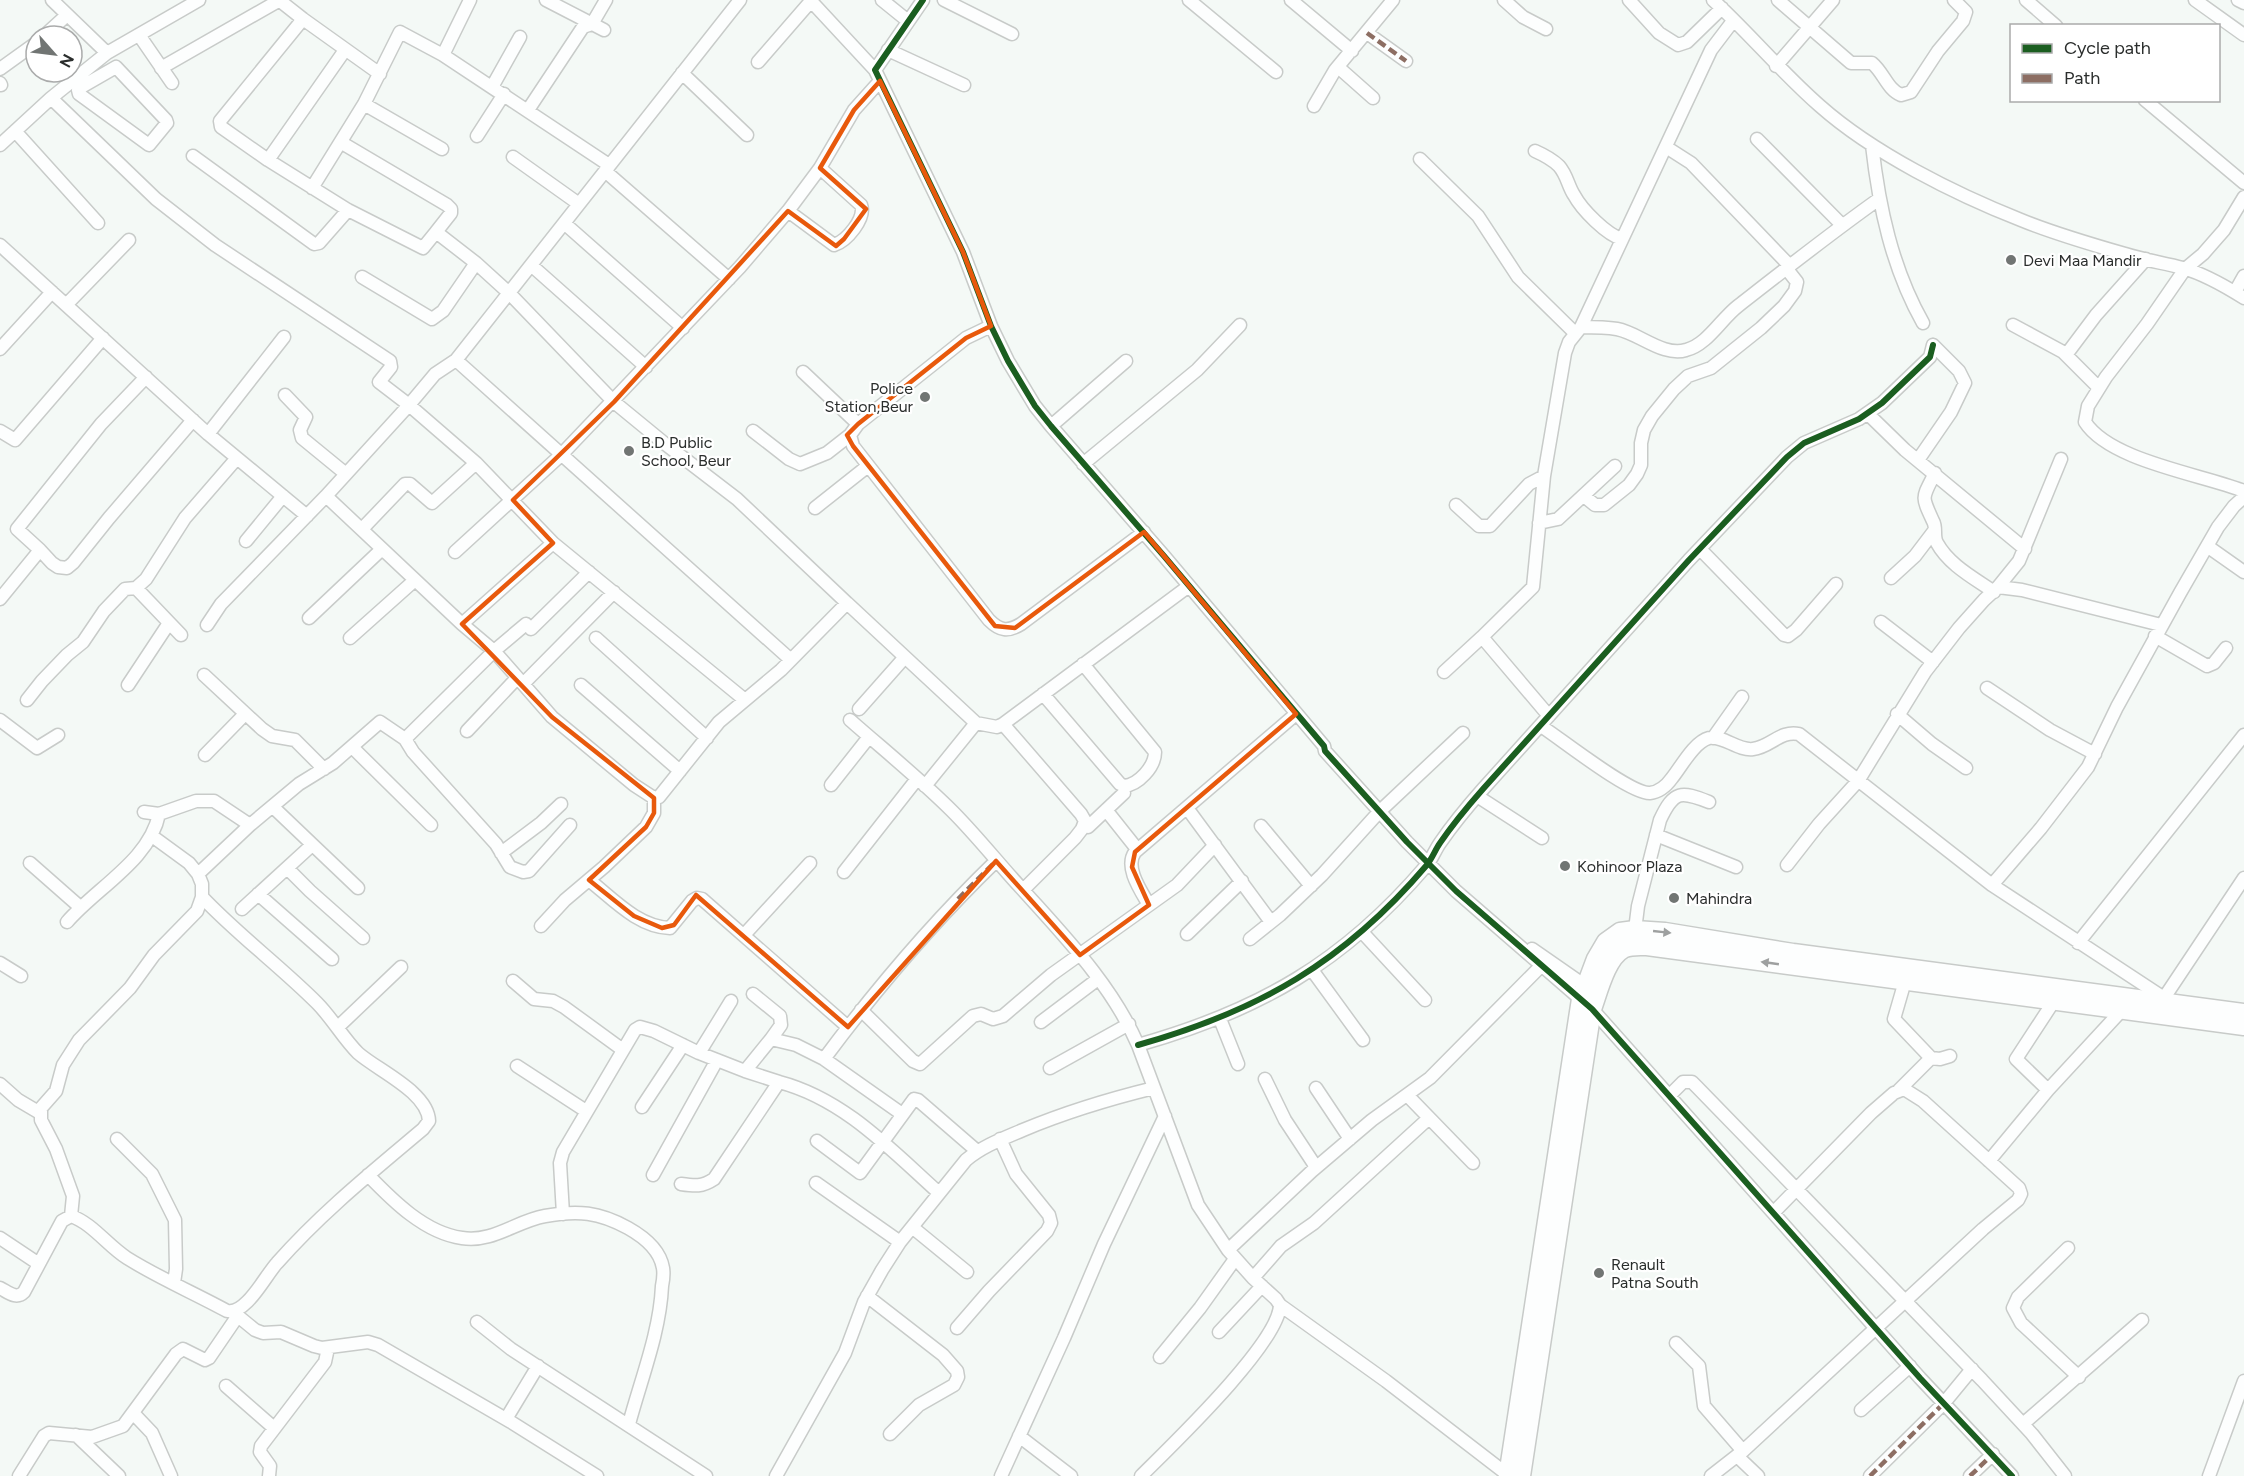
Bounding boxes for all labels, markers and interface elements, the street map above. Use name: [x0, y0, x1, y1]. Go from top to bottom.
north arrow: [24, 24, 84, 84]
legend: [2010, 24, 2220, 102]
text: Cycle path: [2064, 37, 2151, 59]
text: N: [56, 51, 78, 71]
text: Path: [2064, 67, 2100, 89]
place label: Devi Maa Mandir: [2023, 251, 2142, 270]
marker: Devi Maa Mandir: [2004, 253, 2018, 267]
place label: Police Station,Beur: [825, 379, 914, 416]
marker: Police Station,Beur: [918, 390, 932, 404]
place label: B.D Public School, Beur: [641, 433, 731, 470]
marker: B.D Public School, Beur: [622, 444, 636, 458]
place label: Kohinoor Plaza: [1577, 857, 1682, 876]
marker: Kohinoor Plaza: [1558, 859, 1572, 873]
place label: Mahindra: [1686, 889, 1752, 908]
marker: Mahindra: [1667, 891, 1681, 905]
one-way arrow: [1652, 927, 1671, 937]
one-way arrow: [1760, 959, 1779, 968]
place label: Renault Patna South: [1611, 1255, 1698, 1292]
marker: Renault Patna South: [1592, 1266, 1606, 1280]

